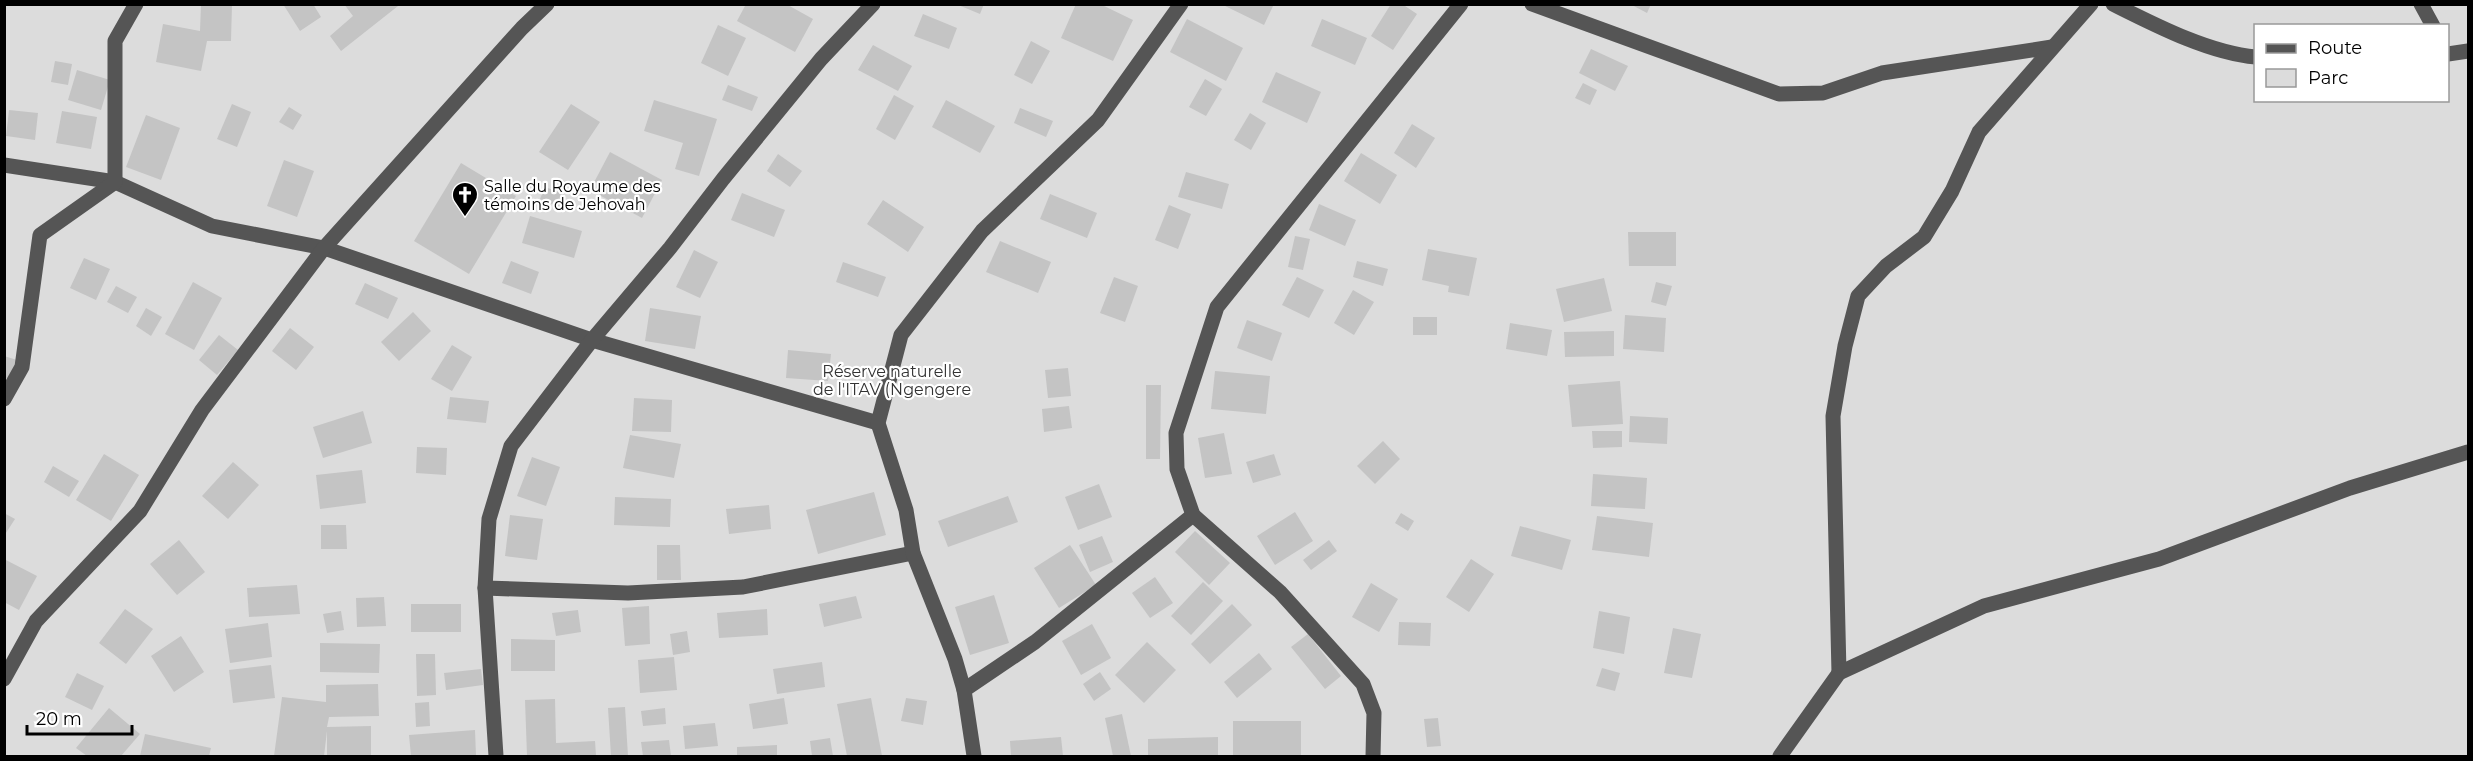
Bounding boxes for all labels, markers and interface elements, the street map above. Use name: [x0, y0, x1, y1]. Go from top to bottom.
legend: [2254, 24, 2449, 102]
text: Route: [2308, 37, 2362, 59]
text: Parc: [2308, 67, 2348, 89]
place label: Salle du Royaume des témoins de Jehovah: [484, 177, 661, 214]
church icon: Salle du Royaume des témoins de Jehovah: [450, 180, 480, 218]
park label: Réserve naturelle de l'ITAV (Ngengere: [813, 362, 971, 399]
scale bar: [27, 698, 132, 736]
text: 20 m: [36, 708, 82, 730]

